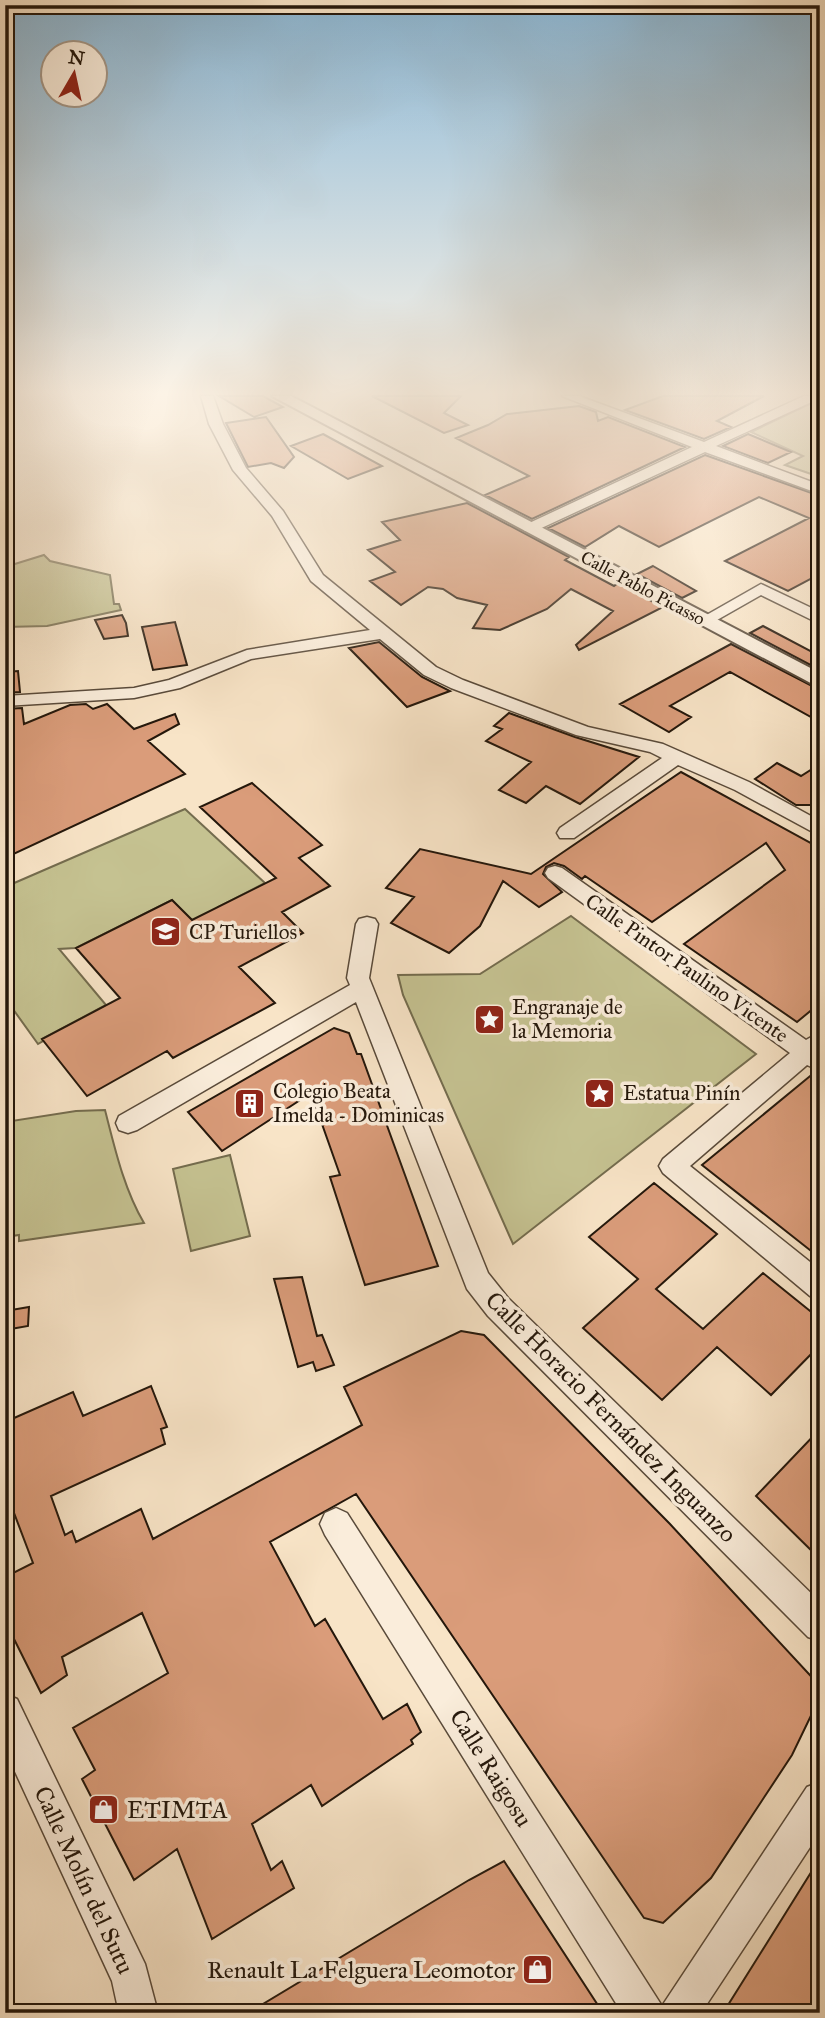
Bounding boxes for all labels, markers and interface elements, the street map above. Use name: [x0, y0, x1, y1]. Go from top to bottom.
north arrow: [38, 38, 108, 108]
text: N: [67, 45, 86, 70]
street label: Calle Pablo Picasso: [577, 546, 709, 630]
street label: Calle Pintor Paulino Vicente: [580, 888, 794, 1048]
school or university icon: CP Turiellos: [149, 915, 183, 949]
place label: CP Turiellos: [189, 919, 297, 945]
place label: Engranaje de la Memoria: [512, 994, 623, 1044]
place icon: Engranaje de la Memoria: [472, 1002, 506, 1036]
place icon: Estatua Pinín: [583, 1076, 617, 1110]
place label: Colegio Beata Imelda - Dominicas: [273, 1078, 444, 1128]
place label: Estatua Pinín: [623, 1080, 740, 1106]
building icon: Colegio Beata Imelda - Dominicas: [233, 1086, 267, 1120]
street label: Calle Horacio Fernández Inguanzo: [479, 1285, 743, 1549]
street label: Calle Raigosu: [443, 1704, 539, 1833]
street label: Calle Molín del Sutu: [27, 1781, 141, 1979]
shop icon: ETIMTA: [87, 1793, 121, 1827]
place label: ETIMTA: [127, 1795, 228, 1825]
shop icon: Renault La Felguera Leomotor: [521, 1953, 555, 1987]
place label: Renault La Felguera Leomotor: [207, 1955, 515, 1985]

